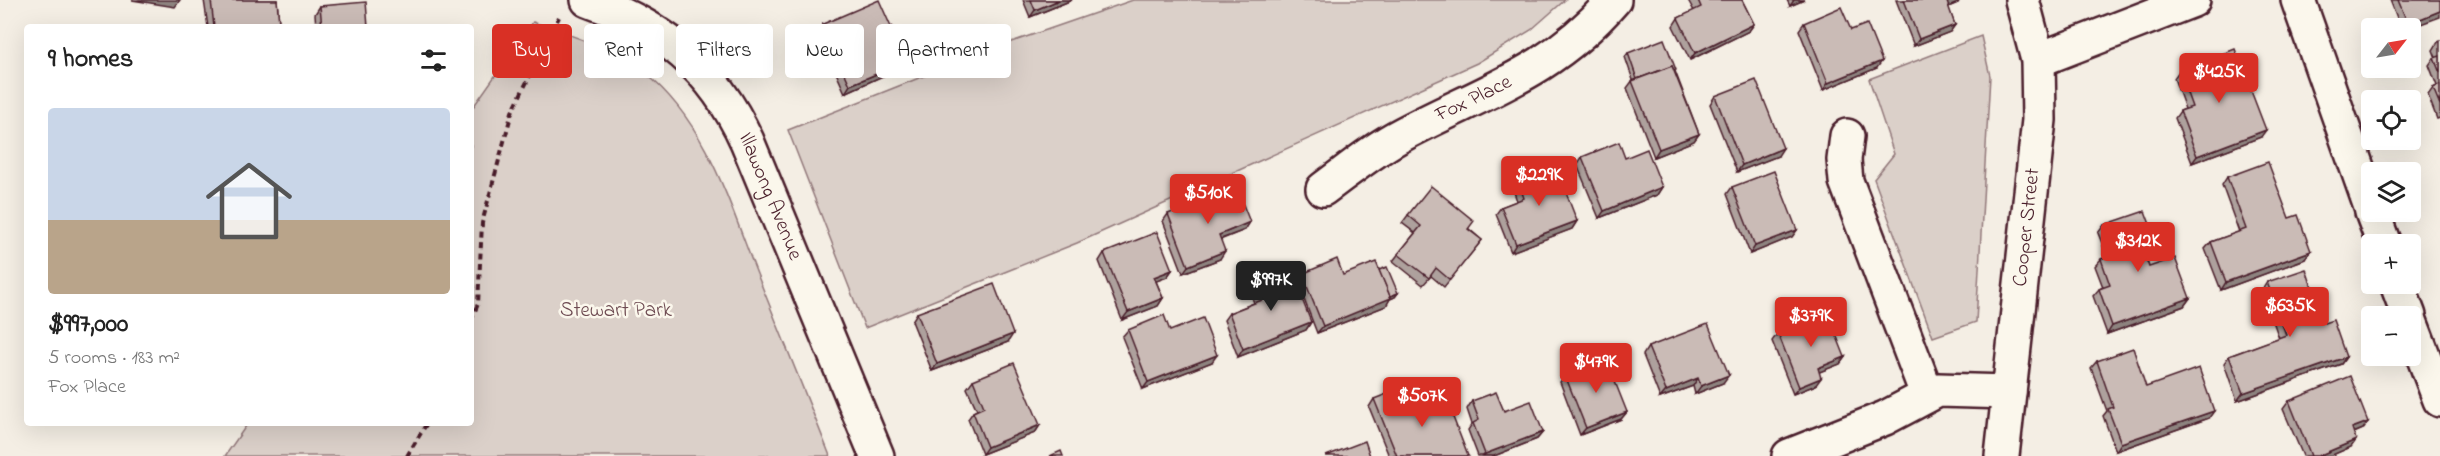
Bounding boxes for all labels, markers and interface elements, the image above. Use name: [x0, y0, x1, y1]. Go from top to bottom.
north arrow: [2361, 18, 2421, 78]
map controls: [2361, 18, 2421, 366]
chip: Buy: [492, 24, 572, 78]
chip: Rent: [584, 24, 664, 78]
chip: Filters: [676, 24, 773, 78]
chip: New: [785, 24, 864, 78]
chip: Apartment: [876, 24, 1011, 78]
text: 9 homes: [48, 41, 133, 79]
icon: filters: [417, 44, 450, 77]
pin: $425K: [2177, 53, 2261, 104]
text: $425K: [2193, 58, 2245, 87]
street label: Fox Place: [1430, 67, 1518, 131]
button: locate: [2361, 90, 2421, 150]
street label: Illawong Avenue: [730, 127, 810, 265]
icon: home: [195, 147, 303, 255]
pin: $229K: [1497, 156, 1581, 207]
text: $229K: [1515, 161, 1563, 190]
button: layers: [2361, 162, 2421, 222]
street label: Cooper Street: [2006, 167, 2049, 288]
pin: $510K: [1166, 174, 1250, 225]
text: $510K: [1184, 179, 1232, 208]
pin: $312K: [2096, 222, 2180, 273]
text: $312K: [2115, 227, 2161, 256]
button: +: [2361, 234, 2421, 294]
pin: $997K: [1229, 261, 1313, 312]
text: $997K: [1250, 266, 1292, 295]
pin: $635K: [2248, 287, 2332, 338]
text: $635K: [2265, 292, 2315, 321]
park label: Stewart Park: [560, 296, 673, 326]
pin: $379K: [1769, 297, 1853, 348]
text: $379K: [1789, 302, 1833, 331]
text: $997,000: [48, 306, 128, 344]
button: −: [2361, 306, 2421, 366]
pin: $479K: [1554, 343, 1638, 394]
text: 5 rooms · 183 m²: [48, 344, 180, 373]
text: $479K: [1574, 348, 1618, 377]
text: Fox Place: [48, 373, 126, 402]
pin: $507K: [1380, 377, 1464, 428]
text: $507K: [1397, 382, 1447, 411]

